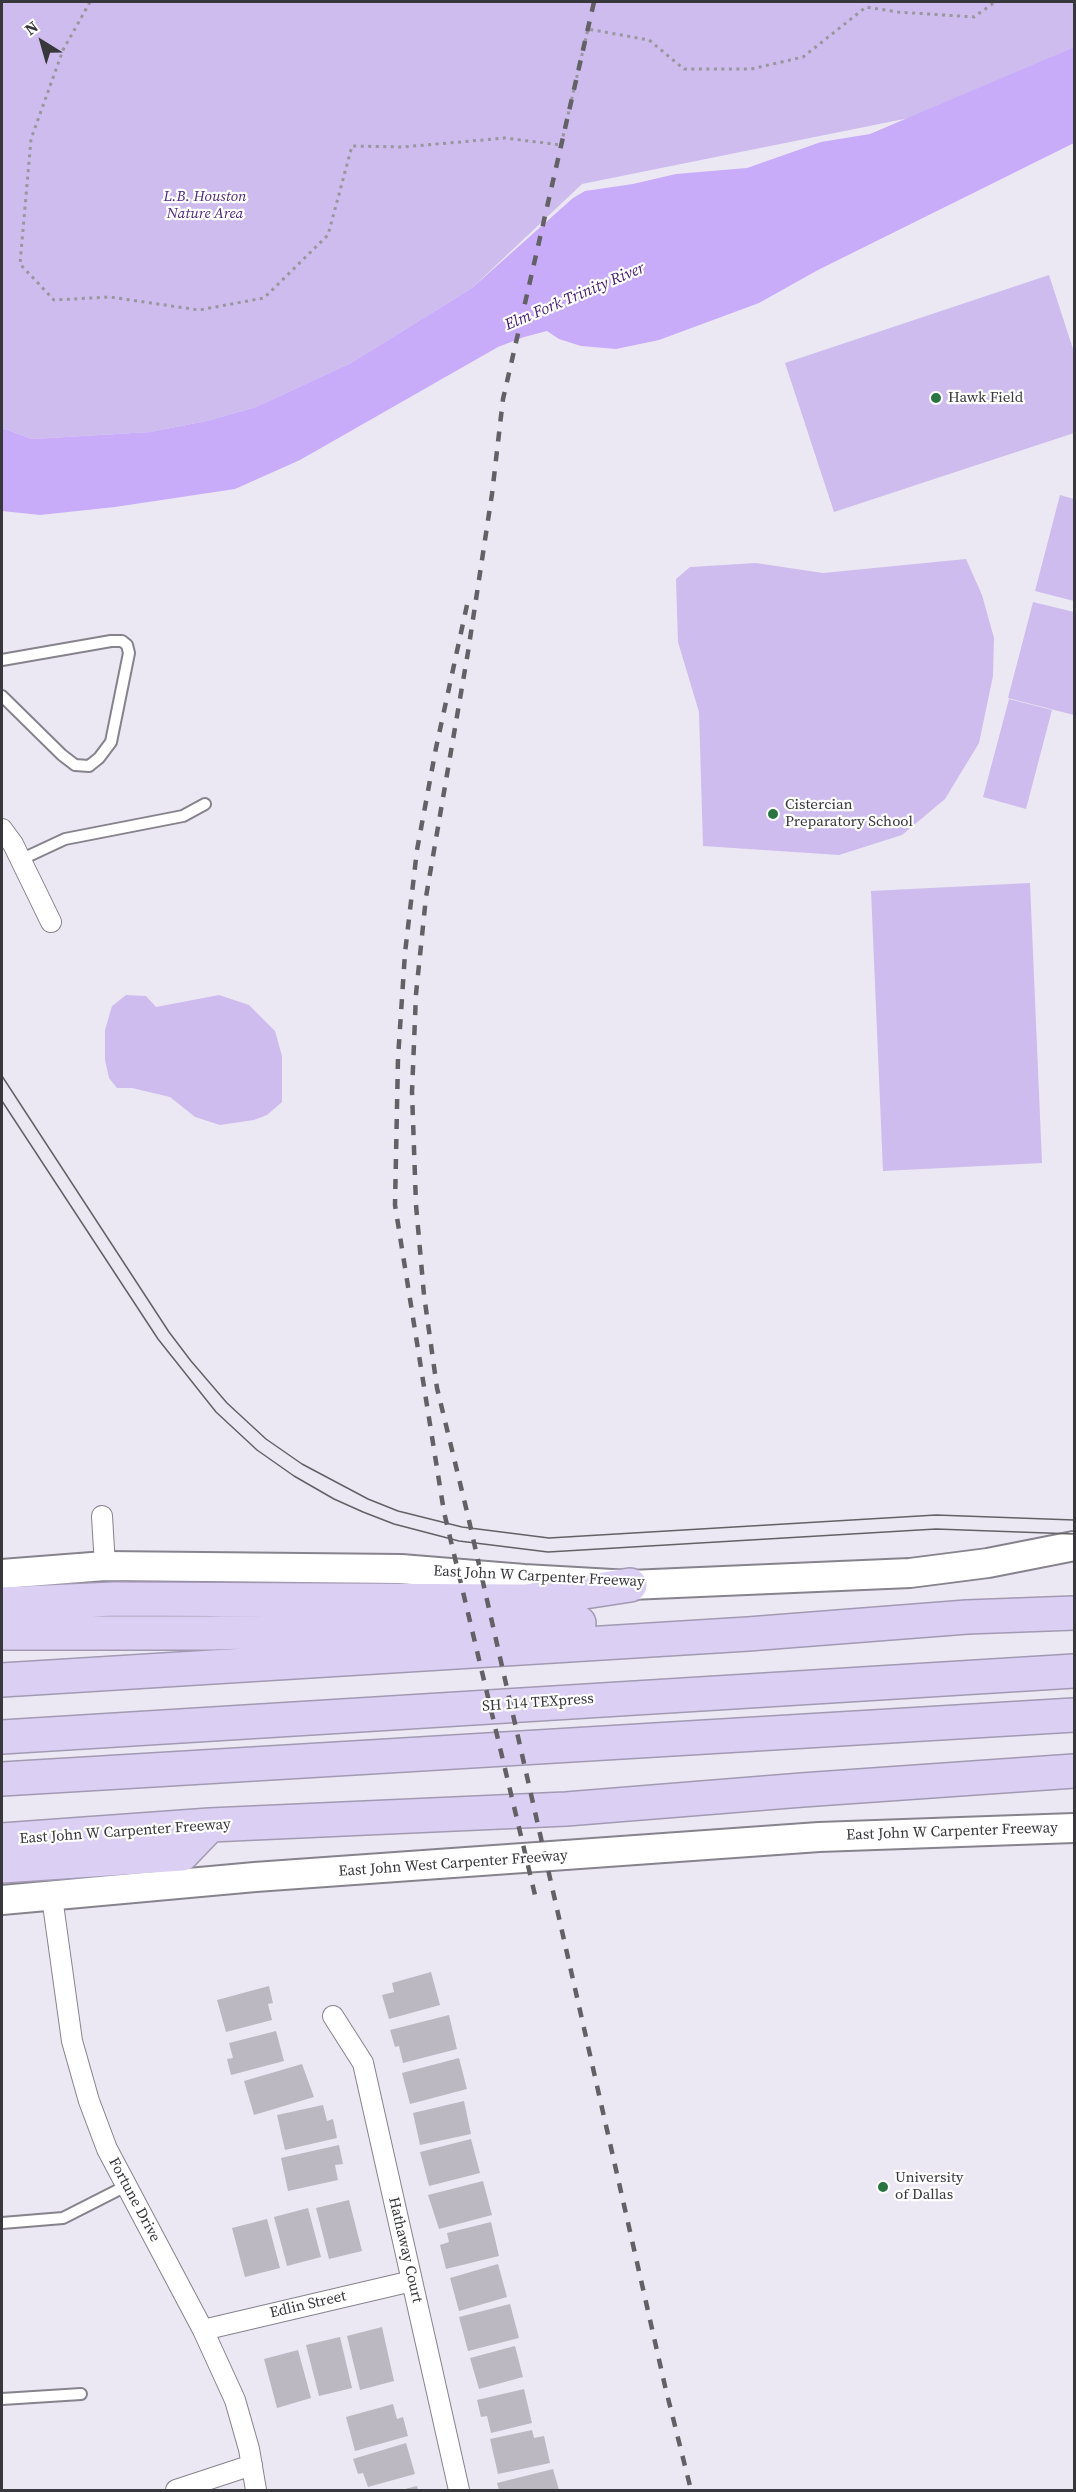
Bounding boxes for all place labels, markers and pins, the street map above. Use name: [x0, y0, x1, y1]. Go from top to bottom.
place label: Hawk Field: [948, 389, 1023, 407]
marker: Hawk Field: [929, 391, 943, 405]
place label: Cistercian Preparatory School: [785, 796, 913, 831]
marker: Cistercian Preparatory School: [766, 807, 780, 821]
place label: University of Dallas: [895, 2169, 963, 2204]
marker: University of Dallas: [876, 2180, 890, 2194]

